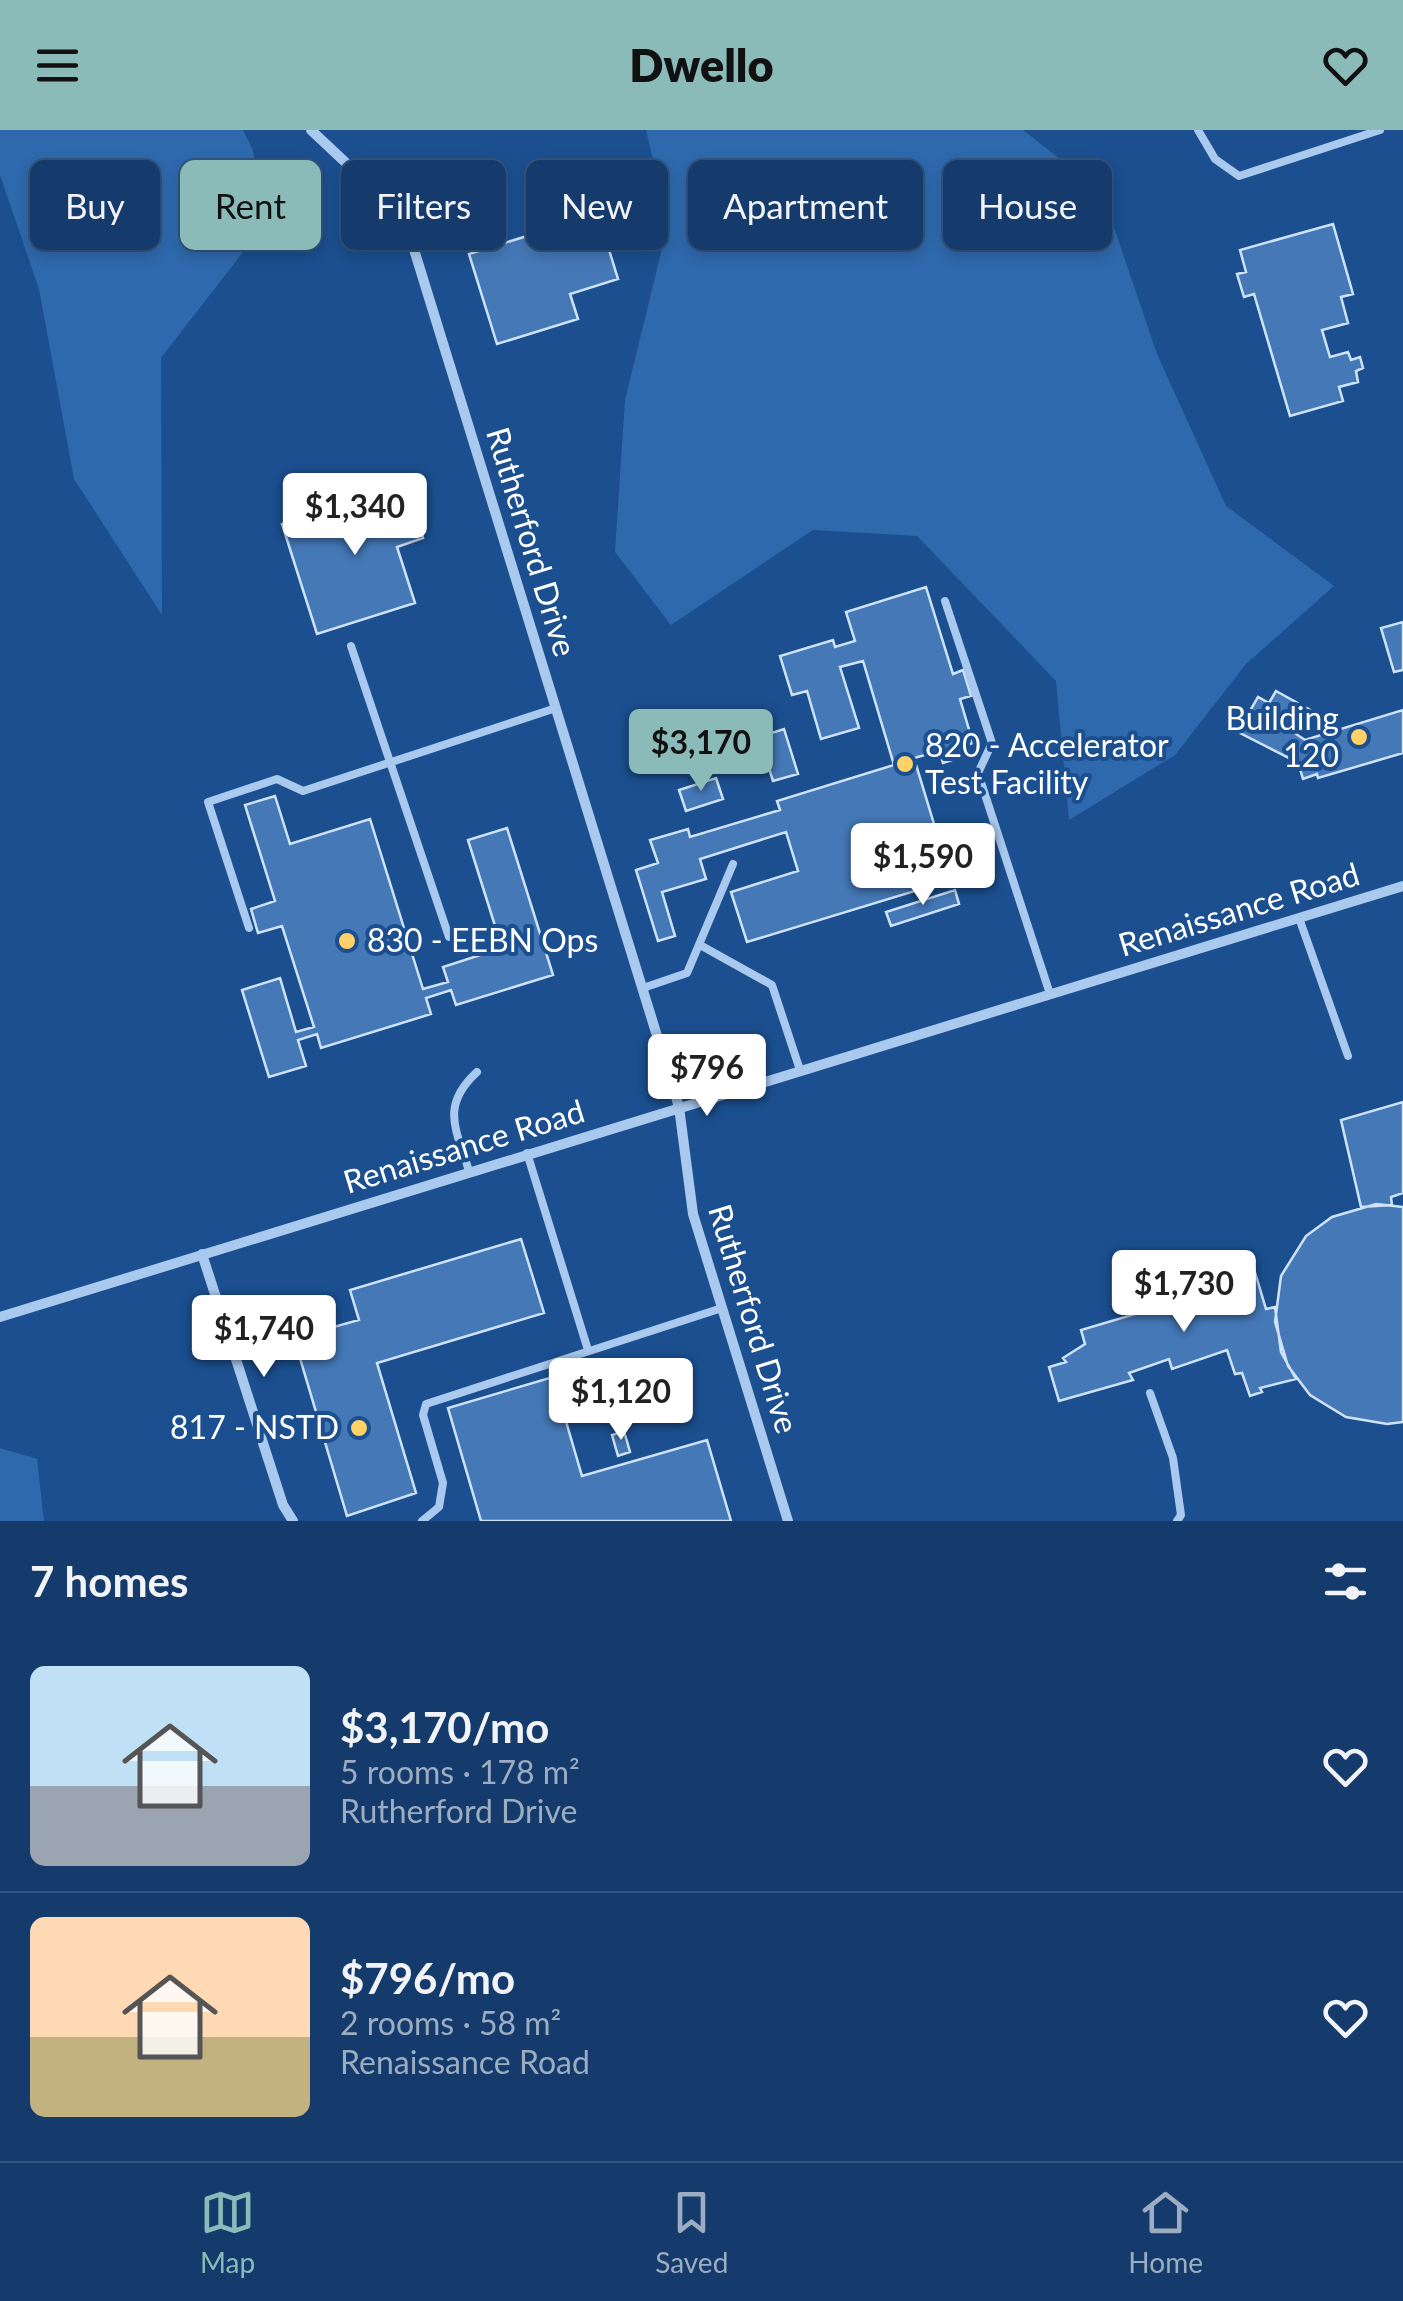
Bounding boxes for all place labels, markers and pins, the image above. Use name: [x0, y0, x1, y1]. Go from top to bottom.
pin: $1,340: [274, 473, 436, 558]
place label: Building 120: [1225, 698, 1339, 774]
pin: $3,170: [620, 709, 782, 794]
place label: 820 - Accelerator Test Facility: [925, 725, 1169, 801]
marker: Building 120: [1348, 726, 1370, 748]
marker: 820 - Accelerator Test Facility: [894, 753, 916, 775]
pin: $1,590: [842, 823, 1004, 908]
place label: 830 - EEBN Ops: [367, 920, 598, 959]
marker: 830 - EEBN Ops: [336, 930, 358, 952]
pin: $796: [648, 1034, 766, 1119]
pin: $1,730: [1103, 1250, 1265, 1335]
pin: $1,740: [183, 1295, 345, 1380]
pin: $1,120: [540, 1358, 702, 1443]
place label: 817 - NSTD: [170, 1407, 339, 1446]
marker: 817 - NSTD: [348, 1417, 370, 1439]

